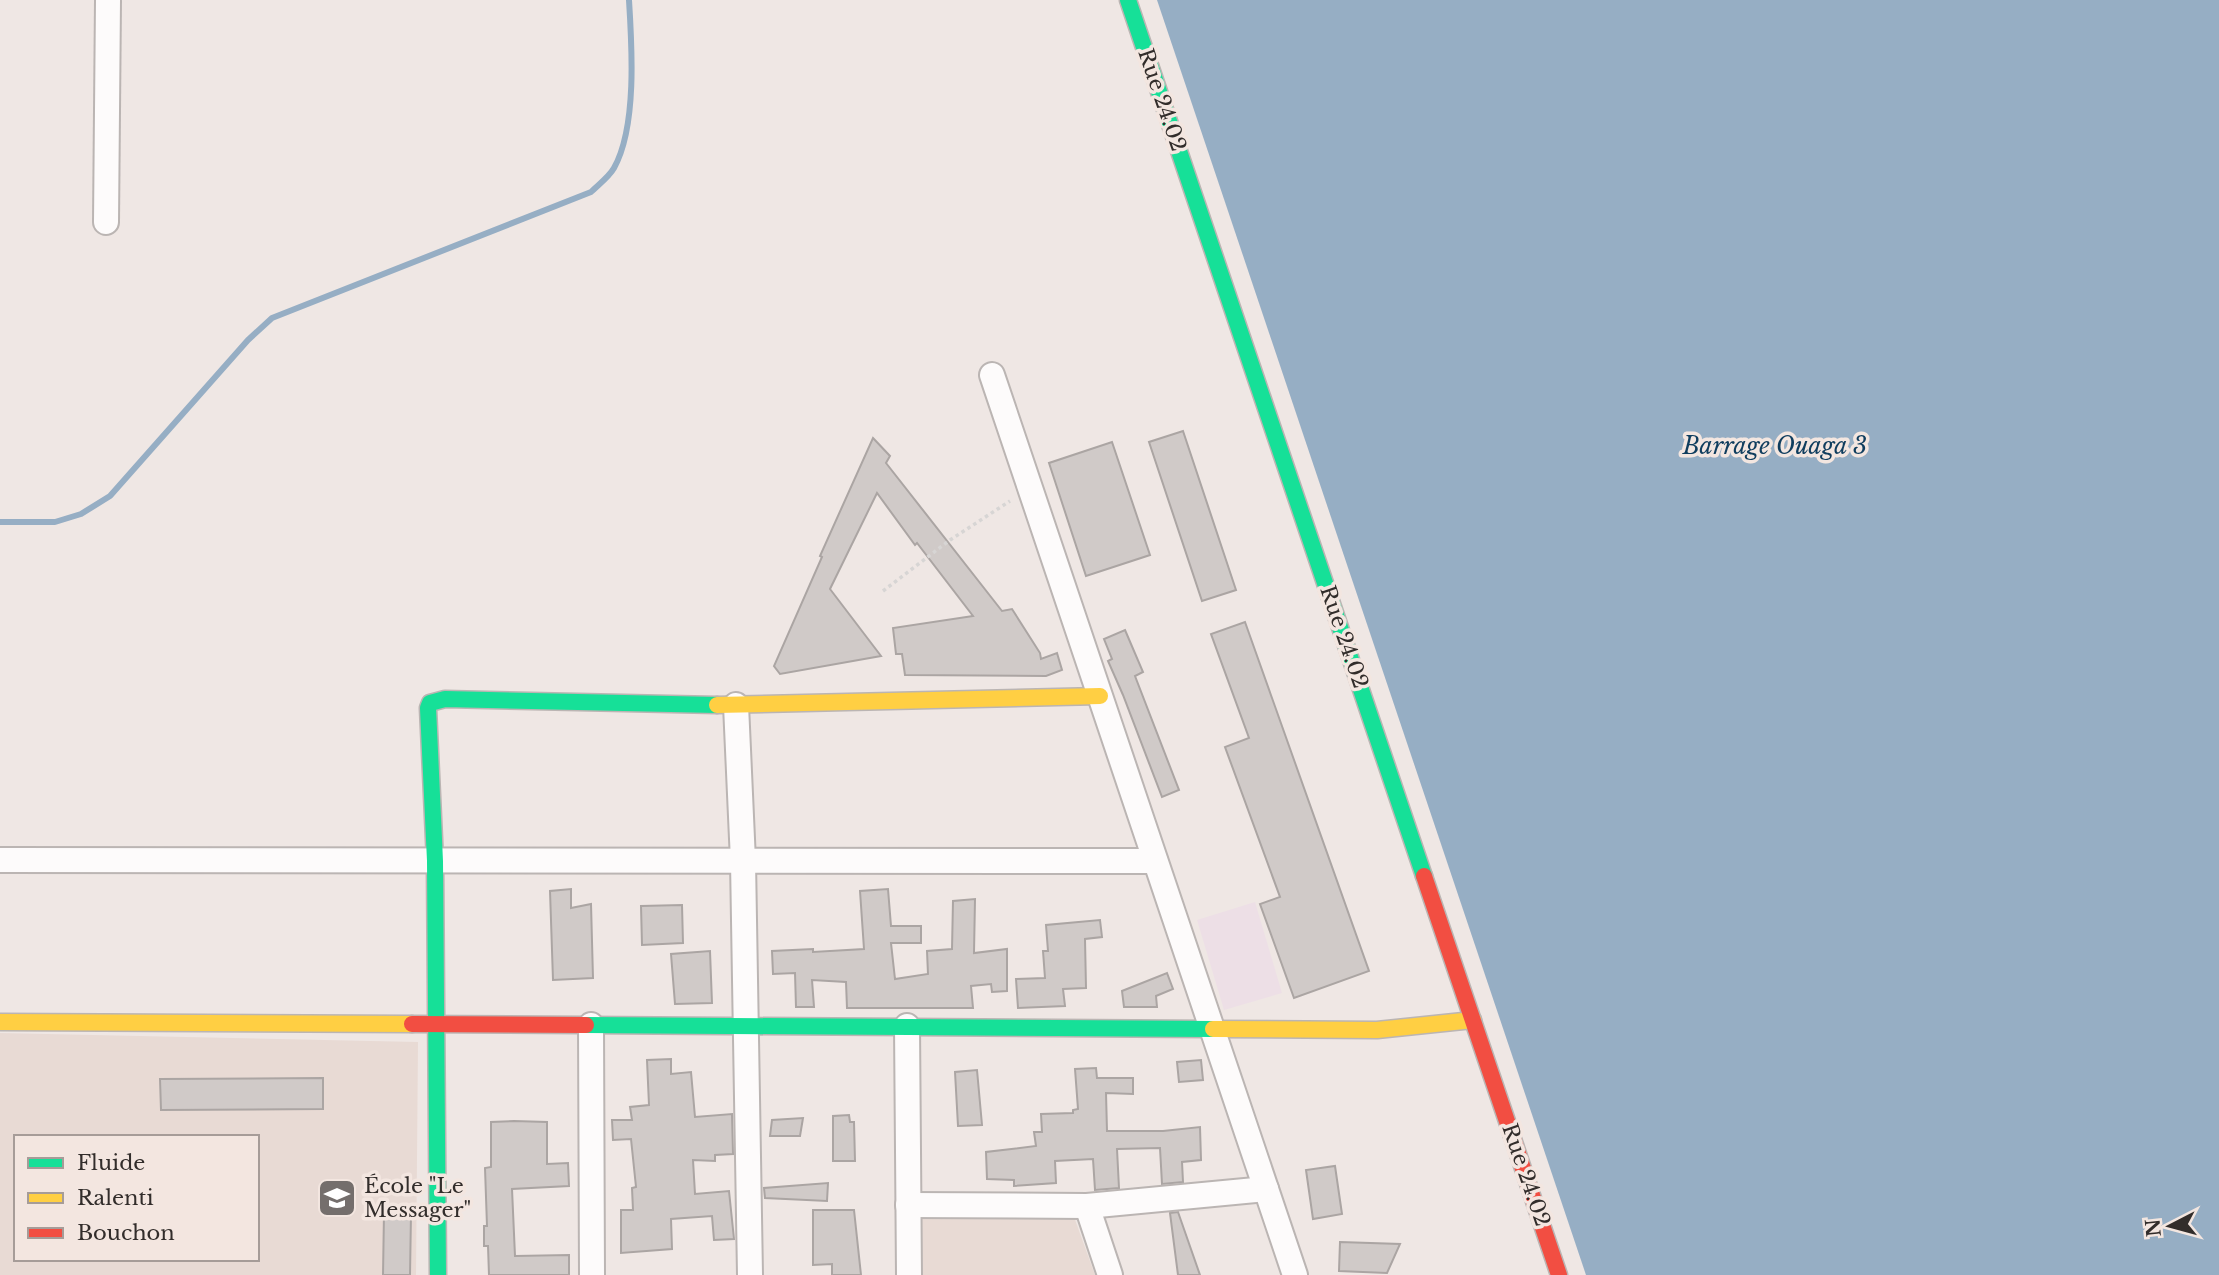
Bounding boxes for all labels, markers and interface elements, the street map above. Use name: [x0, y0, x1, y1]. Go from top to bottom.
street label: Rue 24.02: [1132, 45, 1192, 155]
water label: Barrage Ouaga 3: [1682, 432, 1867, 460]
street label: Rue 24.02: [1314, 582, 1374, 692]
street label: Rue 24.02: [1496, 1120, 1556, 1230]
legend: [14, 1135, 259, 1261]
text: Fluide: [77, 1150, 145, 1176]
place label: École "Le Messager": [364, 1173, 471, 1223]
school or university icon: École "Le Messager": [316, 1177, 358, 1219]
text: Ralenti: [77, 1185, 154, 1211]
north arrow: [2135, 1191, 2205, 1261]
text: N: [2141, 1218, 2166, 1238]
text: Bouchon: [77, 1220, 175, 1246]

